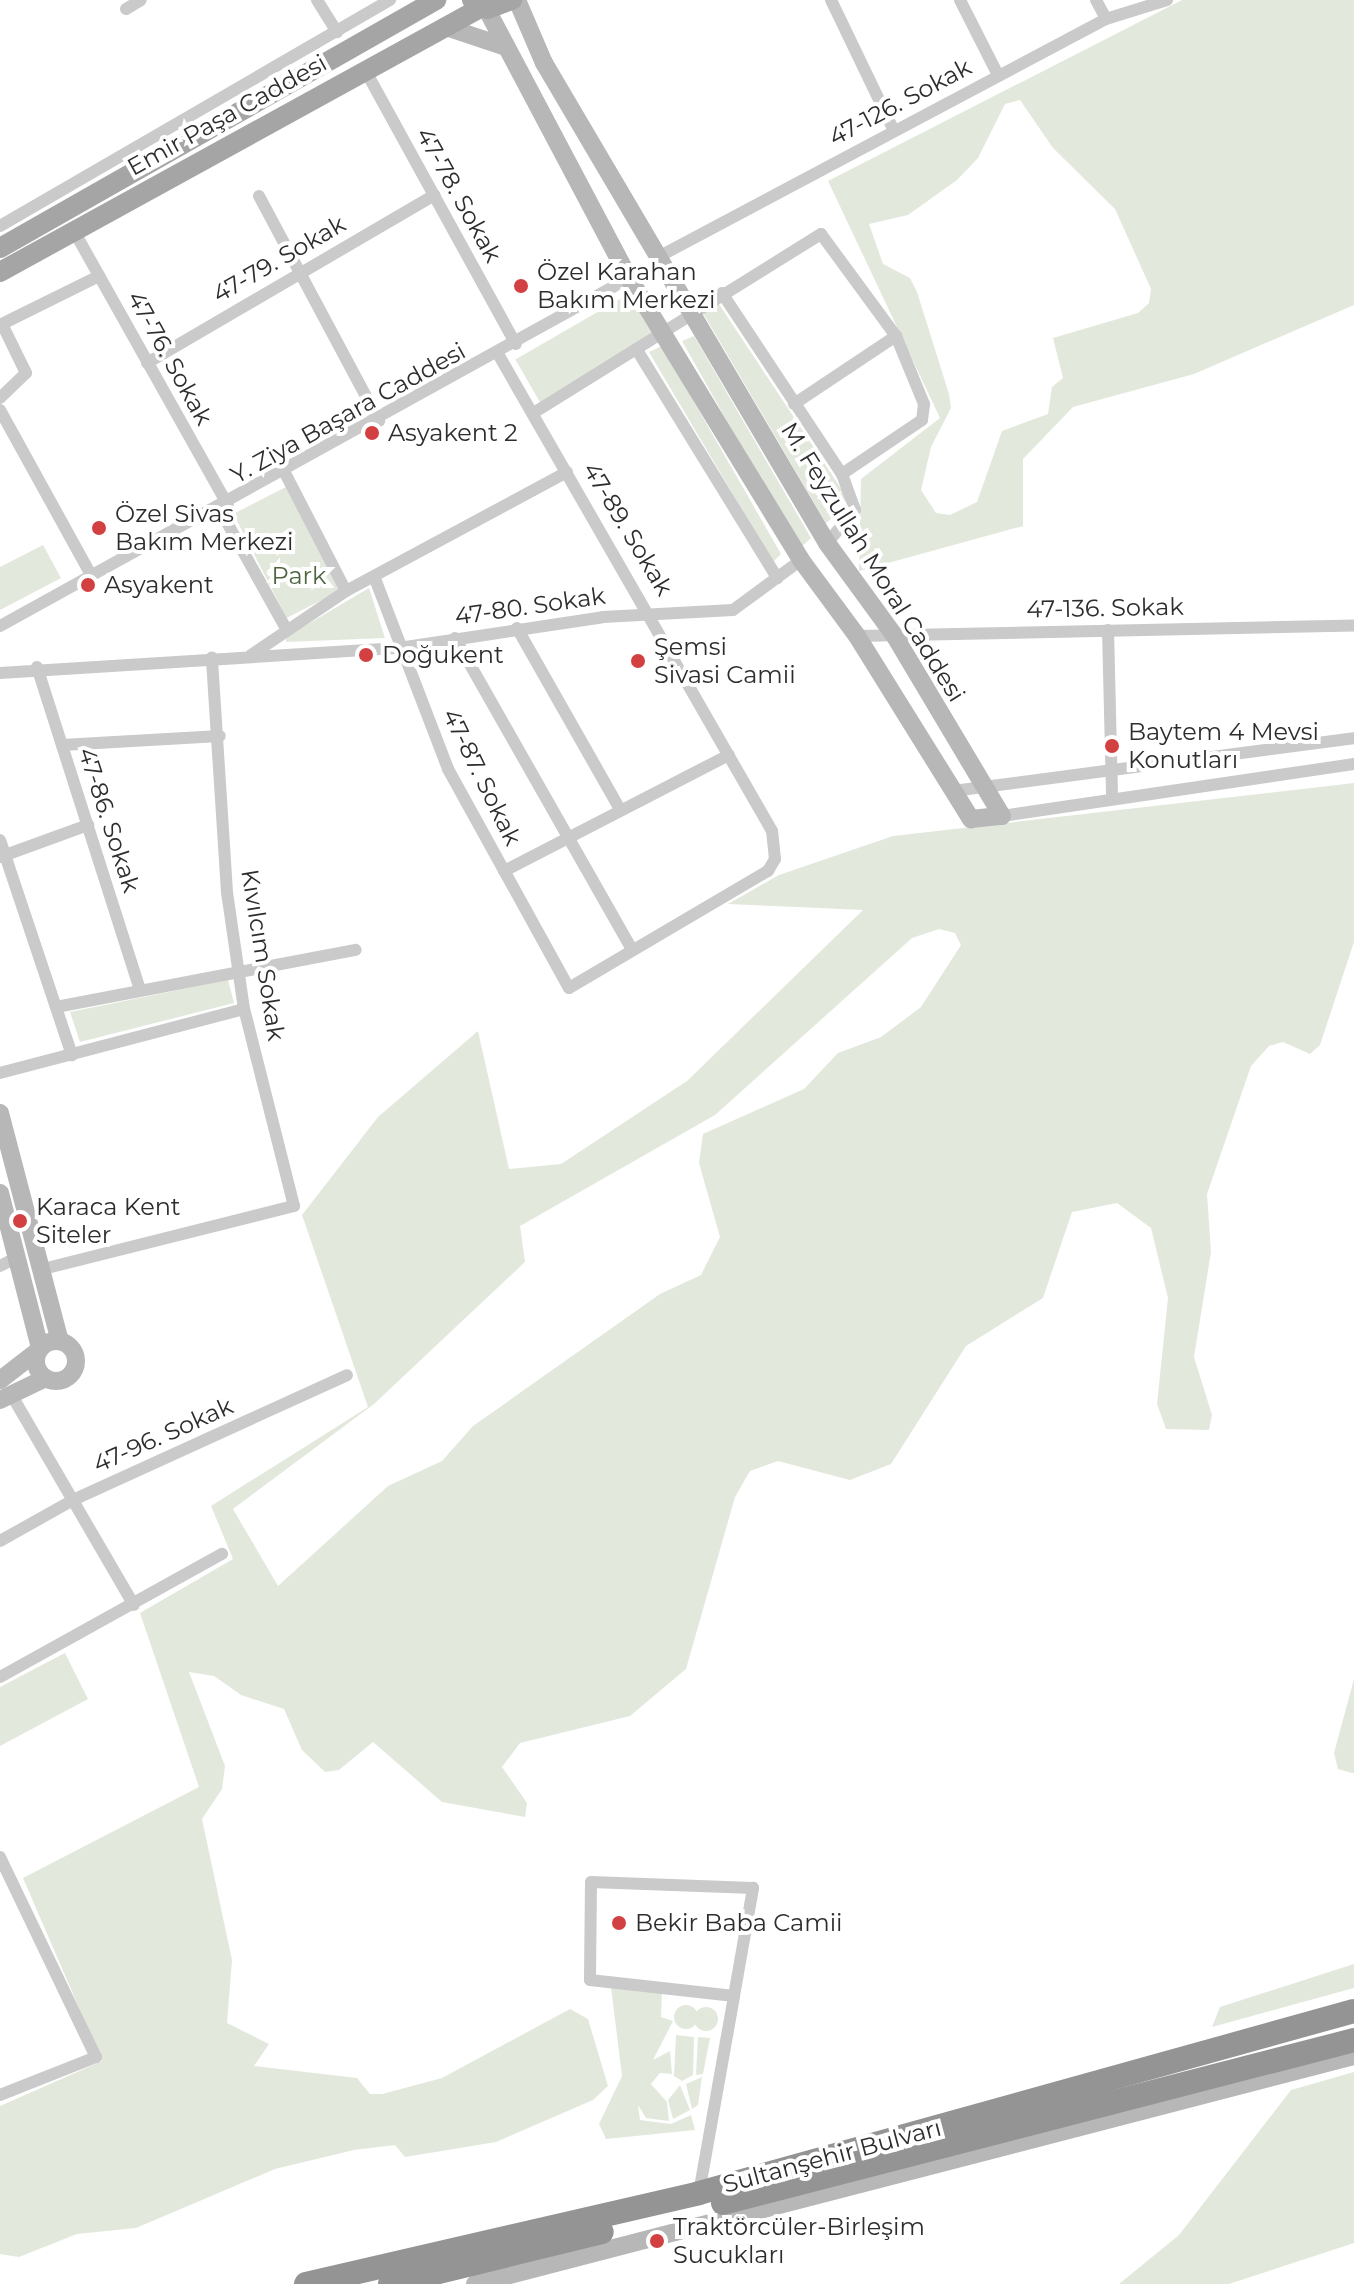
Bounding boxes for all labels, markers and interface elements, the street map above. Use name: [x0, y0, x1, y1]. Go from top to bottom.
street label: Emir Paşa Caddesi: [122, 48, 332, 182]
street label: 47-126. Sokak: [824, 52, 976, 152]
street label: 47-78. Sokak: [410, 123, 508, 267]
street label: 47-79. Sokak: [207, 209, 351, 309]
place label: Özel Karahan Bakım Merkezi: [537, 258, 715, 314]
marker: Özel Karahan Bakım Merkezi: [512, 277, 530, 295]
street label: 47-76. Sokak: [121, 286, 219, 430]
street label: Y. Ziya Başara Caddesi: [226, 336, 470, 490]
street label: M. Feyzullah Moral Caddesi: [775, 417, 971, 707]
place label: Asyakent 2: [388, 419, 518, 447]
marker: Asyakent 2: [363, 424, 381, 442]
street label: 47-89. Sokak: [577, 457, 679, 601]
place label: Özel Sivas Bakım Merkezi: [115, 500, 293, 556]
marker: Özel Sivas Bakım Merkezi: [90, 519, 108, 537]
park label: Park: [272, 562, 326, 590]
place label: Asyakent: [104, 571, 214, 599]
marker: Asyakent: [79, 576, 97, 594]
street label: 47-80. Sokak: [453, 581, 607, 631]
street label: 47-136. Sokak: [1026, 592, 1184, 624]
place label: Şemsi Sivasi Camii: [654, 633, 796, 689]
place label: Doğukent: [382, 641, 504, 669]
marker: Doğukent: [357, 646, 375, 664]
marker: Şemsi Sivasi Camii: [629, 652, 647, 670]
street label: 47-87. Sokak: [436, 704, 528, 850]
place label: Baytem 4 Mevsi Konutları: [1128, 718, 1319, 774]
marker: Baytem 4 Mevsi Konutları: [1103, 737, 1121, 755]
street label: 47-86. Sokak: [72, 744, 146, 896]
street label: Kıvılcım Sokak: [235, 867, 291, 1043]
place label: Karaca Kent Siteler: [36, 1193, 181, 1249]
marker: Karaca Kent Siteler: [11, 1212, 29, 1230]
street label: 47-96. Sokak: [89, 1391, 237, 1479]
place label: Bekir Baba Camii: [635, 1909, 843, 1937]
marker: Bekir Baba Camii: [610, 1914, 628, 1932]
street label: Sultanşehir Bulvarı: [720, 2113, 944, 2199]
place label: Traktörcüler-Birleşim Sucukları: [673, 2213, 925, 2269]
marker: Traktörcüler-Birleşim Sucukları: [648, 2232, 666, 2250]

